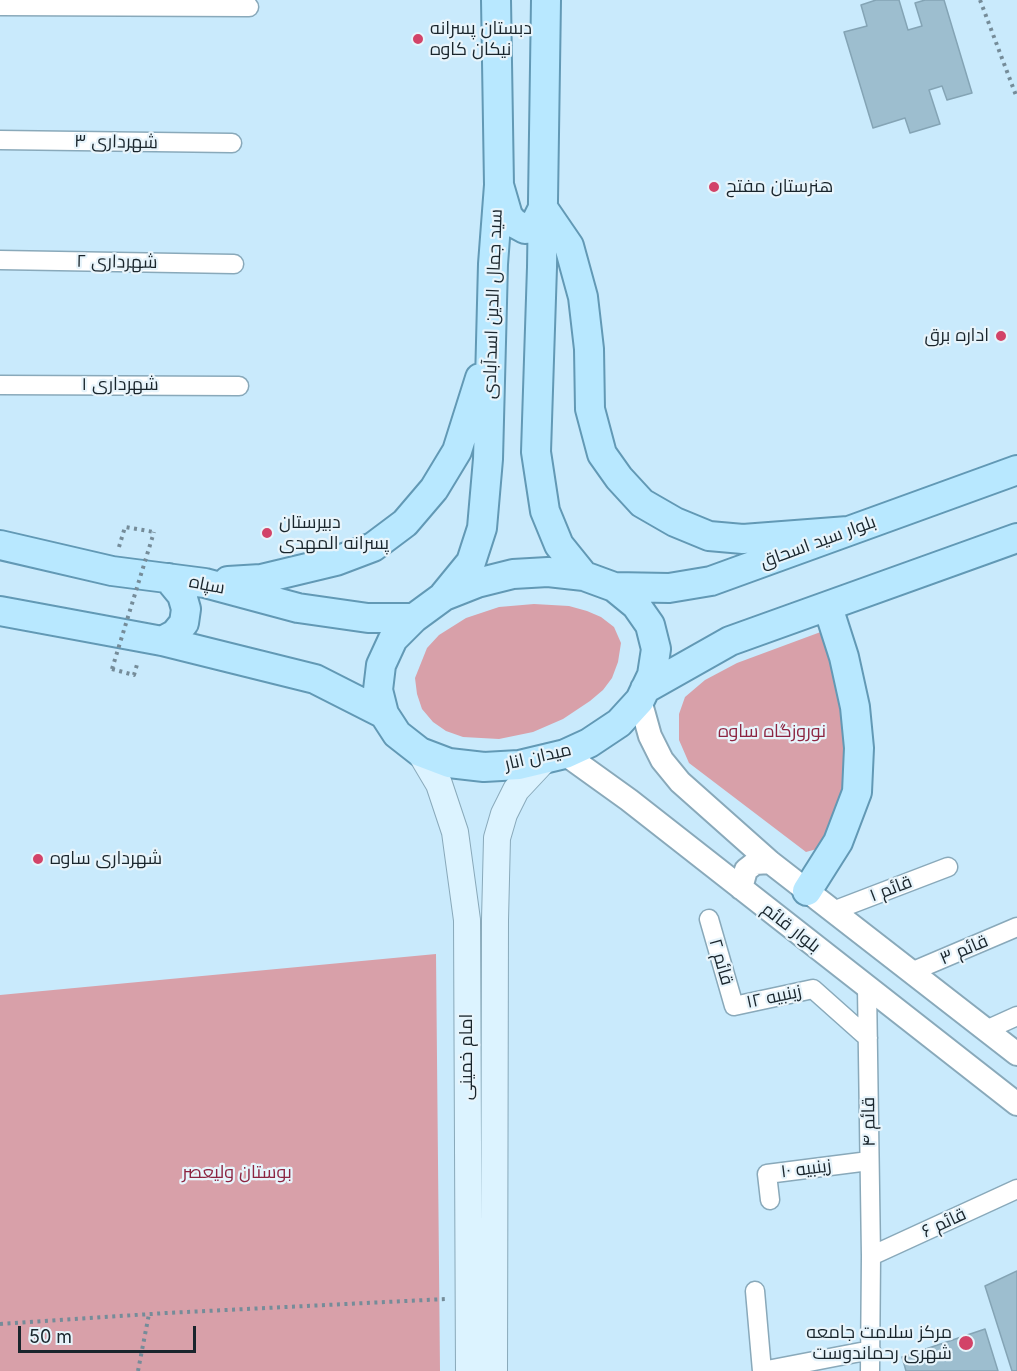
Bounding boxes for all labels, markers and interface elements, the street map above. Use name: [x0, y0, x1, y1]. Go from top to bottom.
place label: دبستان پسرانه نیکان کاوه: [430, 18, 532, 60]
marker: دبستان پسرانه نیکان کاوه: [411, 32, 425, 46]
street label: شهرداری ۳: [74, 130, 158, 154]
place label: هنرستان مفتح: [726, 176, 833, 198]
marker: هنرستان مفتح: [707, 180, 721, 194]
street label: سید جمال الدین اسدآبادی: [479, 208, 507, 400]
street label: شهرداری ۲: [76, 250, 158, 274]
place label: اداره برق: [925, 325, 989, 347]
marker: اداره برق: [994, 329, 1008, 343]
street label: شهرداری ۱: [81, 374, 159, 396]
street label: بلوار سید اسحاق: [757, 511, 879, 573]
place label: دبیرستان پسرانه المهدی: [279, 512, 389, 554]
marker: دبیرستان پسرانه المهدی: [260, 526, 274, 540]
street label: سپاه: [187, 571, 227, 599]
park label: نوروزگاه ساوه: [718, 721, 826, 743]
street label: میدان انار: [502, 739, 574, 775]
place label: شهرداری ساوه: [50, 848, 162, 870]
marker: شهرداری ساوه: [31, 852, 45, 866]
street label: قائم ۱: [867, 871, 915, 907]
street label: بلوار قائم: [757, 898, 825, 958]
street label: قائم ۳: [937, 930, 991, 970]
street label: قائم ۲: [704, 936, 738, 988]
street label: زینبیه ۱۲: [744, 981, 804, 1013]
street label: امام خمینی: [456, 1014, 478, 1100]
street label: قائم ۴: [858, 1097, 880, 1147]
street label: زینبیه ۱۰: [779, 1155, 833, 1183]
park label: بوستان ولیعصر: [182, 1162, 292, 1184]
street label: قائم ۶: [918, 1203, 970, 1243]
scale bar: [21, 1314, 200, 1352]
place label: مرکز سلامت جامعه شهری رحماندوست: [806, 1322, 952, 1364]
text: 50 m: [29, 1326, 72, 1347]
marker: مرکز سلامت جامعه شهری رحماندوست: [957, 1334, 975, 1352]

